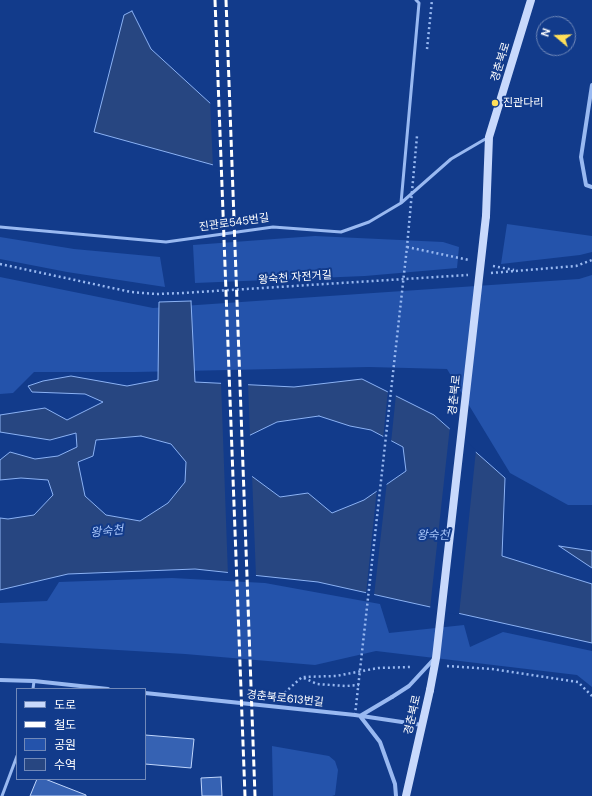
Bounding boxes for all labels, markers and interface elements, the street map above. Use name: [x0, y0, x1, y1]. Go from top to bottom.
north arrow: [536, 16, 576, 56]
text: N: [538, 26, 554, 38]
street label: 경춘북로: [489, 41, 513, 83]
place label: 진관다리: [503, 96, 543, 110]
marker: 진관다리: [490, 98, 500, 108]
street label: 진관로545번길: [198, 212, 270, 234]
street label: 왕숙천 자전거길: [258, 269, 332, 287]
street label: 경춘북로: [446, 374, 464, 416]
water label: 왕숙천: [90, 523, 124, 541]
water label: 왕숙천: [416, 529, 450, 543]
legend: [16, 688, 146, 780]
street label: 경춘북로613번길: [246, 688, 324, 710]
street label: 경춘북로: [402, 694, 424, 736]
text: 도로: [54, 697, 76, 713]
text: 철도: [54, 717, 76, 733]
text: 공원: [54, 737, 76, 753]
text: 수역: [54, 757, 76, 773]

